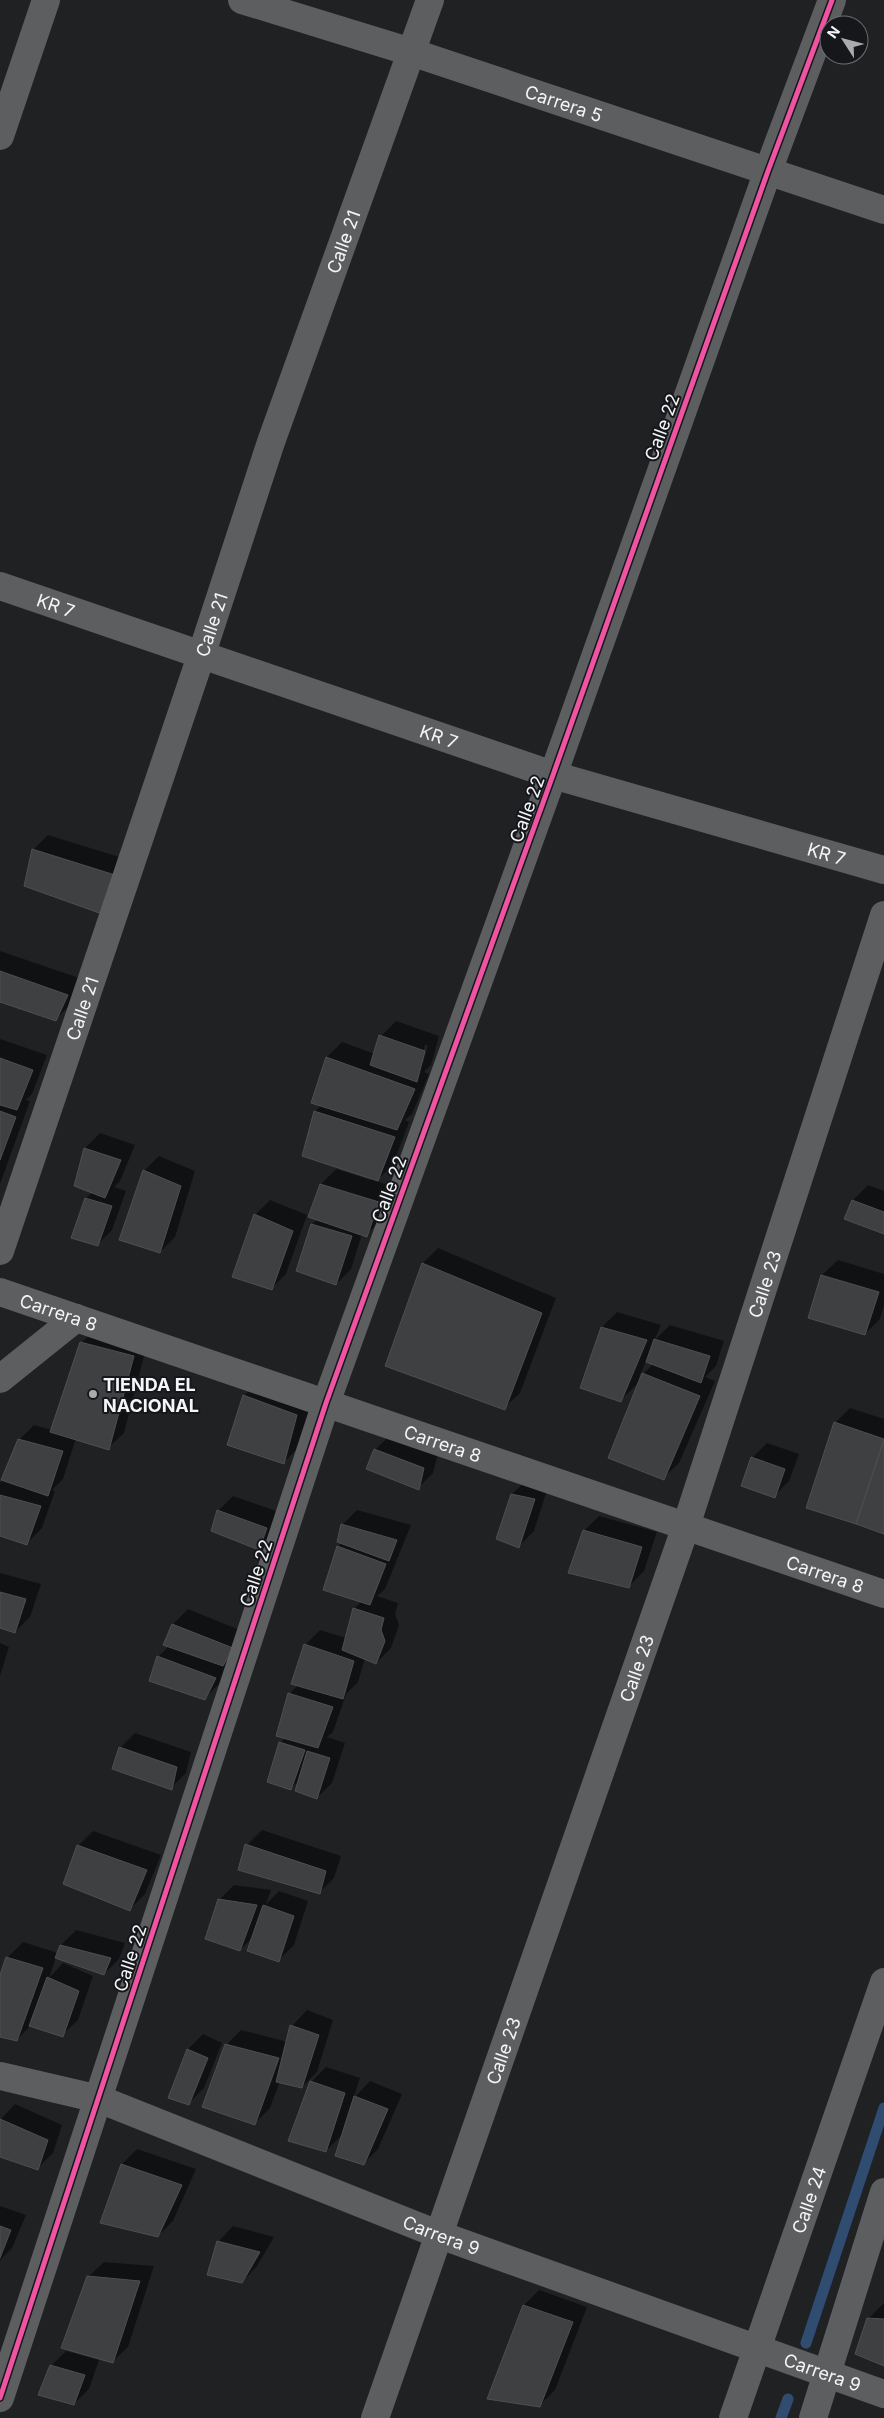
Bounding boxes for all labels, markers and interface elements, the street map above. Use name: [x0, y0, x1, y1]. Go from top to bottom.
north arrow: [819, 15, 869, 65]
text: N: [823, 23, 843, 41]
street label: Carrera 5: [523, 80, 605, 126]
street label: Calle 21: [322, 207, 364, 276]
street label: Calle 22: [640, 391, 684, 463]
street label: KR 7: [34, 589, 78, 621]
street label: Calle 21: [191, 590, 231, 659]
street label: KR 7: [417, 720, 461, 752]
street label: Calle 22: [505, 773, 549, 845]
street label: KR 7: [805, 838, 848, 869]
street label: Calle 21: [61, 974, 102, 1043]
street label: Calle 22: [367, 1153, 411, 1225]
street label: Calle 23: [744, 1248, 785, 1320]
street label: Carrera 8: [17, 1289, 100, 1335]
place label: TIENDA EL NACIONAL: [103, 1374, 199, 1416]
marker: TIENDA EL NACIONAL: [87, 1388, 99, 1400]
street label: Carrera 8: [401, 1420, 484, 1466]
street label: Calle 22: [235, 1537, 277, 1609]
street label: Carrera 8: [784, 1551, 867, 1597]
street label: Calle 23: [615, 1632, 658, 1705]
street label: Calle 22: [109, 1922, 151, 1994]
street label: Calle 23: [482, 2014, 524, 2087]
street label: Calle 24: [787, 2163, 830, 2236]
street label: Carrera 9: [400, 2211, 483, 2259]
street label: Carrera 9: [781, 2349, 864, 2395]

